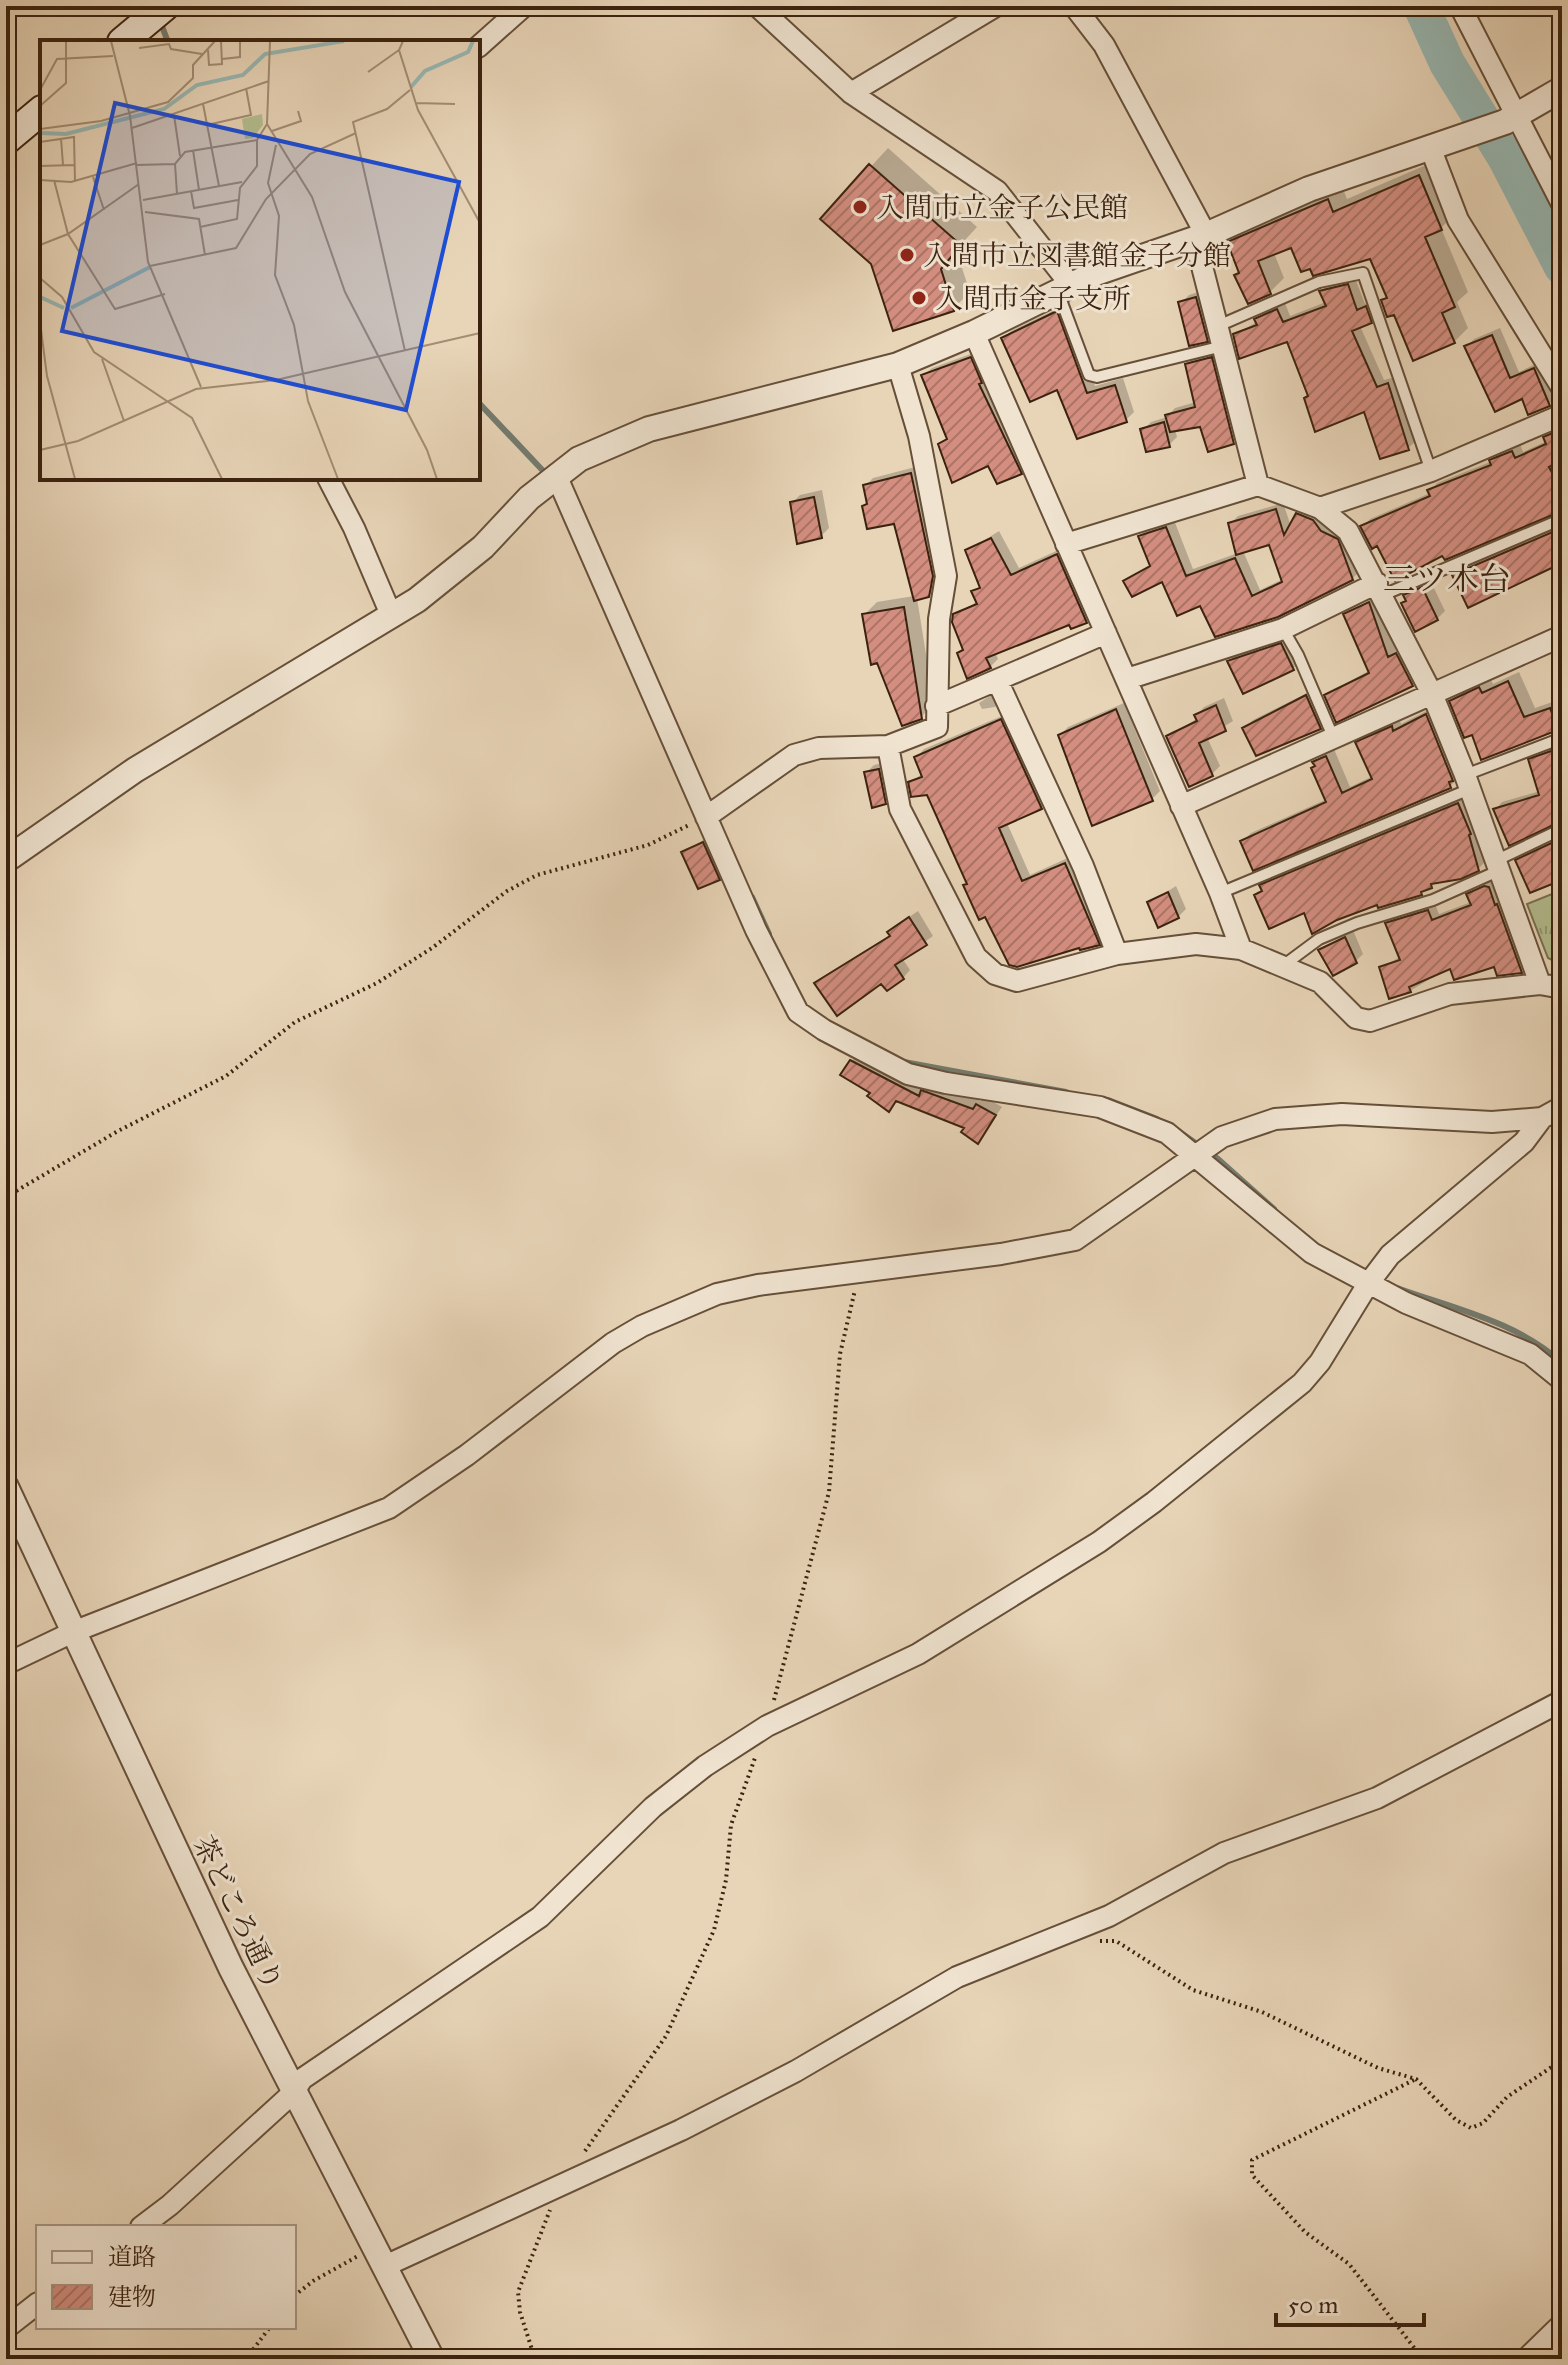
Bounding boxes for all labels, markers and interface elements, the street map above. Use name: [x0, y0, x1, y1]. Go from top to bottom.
inset map: [40, 40, 480, 480]
place label: 入間市立金子公民館: [876, 190, 1128, 225]
marker: 入間市立金子公民館: [851, 198, 869, 216]
place label: 入間市立図書館金子分館: [923, 238, 1231, 273]
marker: 入間市立図書館金子分館: [898, 246, 916, 264]
place label: 入間市金子支所: [935, 281, 1131, 316]
marker: 入間市金子支所: [910, 289, 928, 307]
district label: 三ツ木台: [1383, 560, 1511, 599]
street label: 茶どころ通り: [185, 1830, 291, 1996]
legend: [36, 2225, 296, 2329]
text: 道路: [108, 2242, 156, 2272]
scale bar: [1276, 2277, 1424, 2327]
text: 建物: [108, 2282, 156, 2312]
text: 50 m: [1288, 2290, 1338, 2320]

